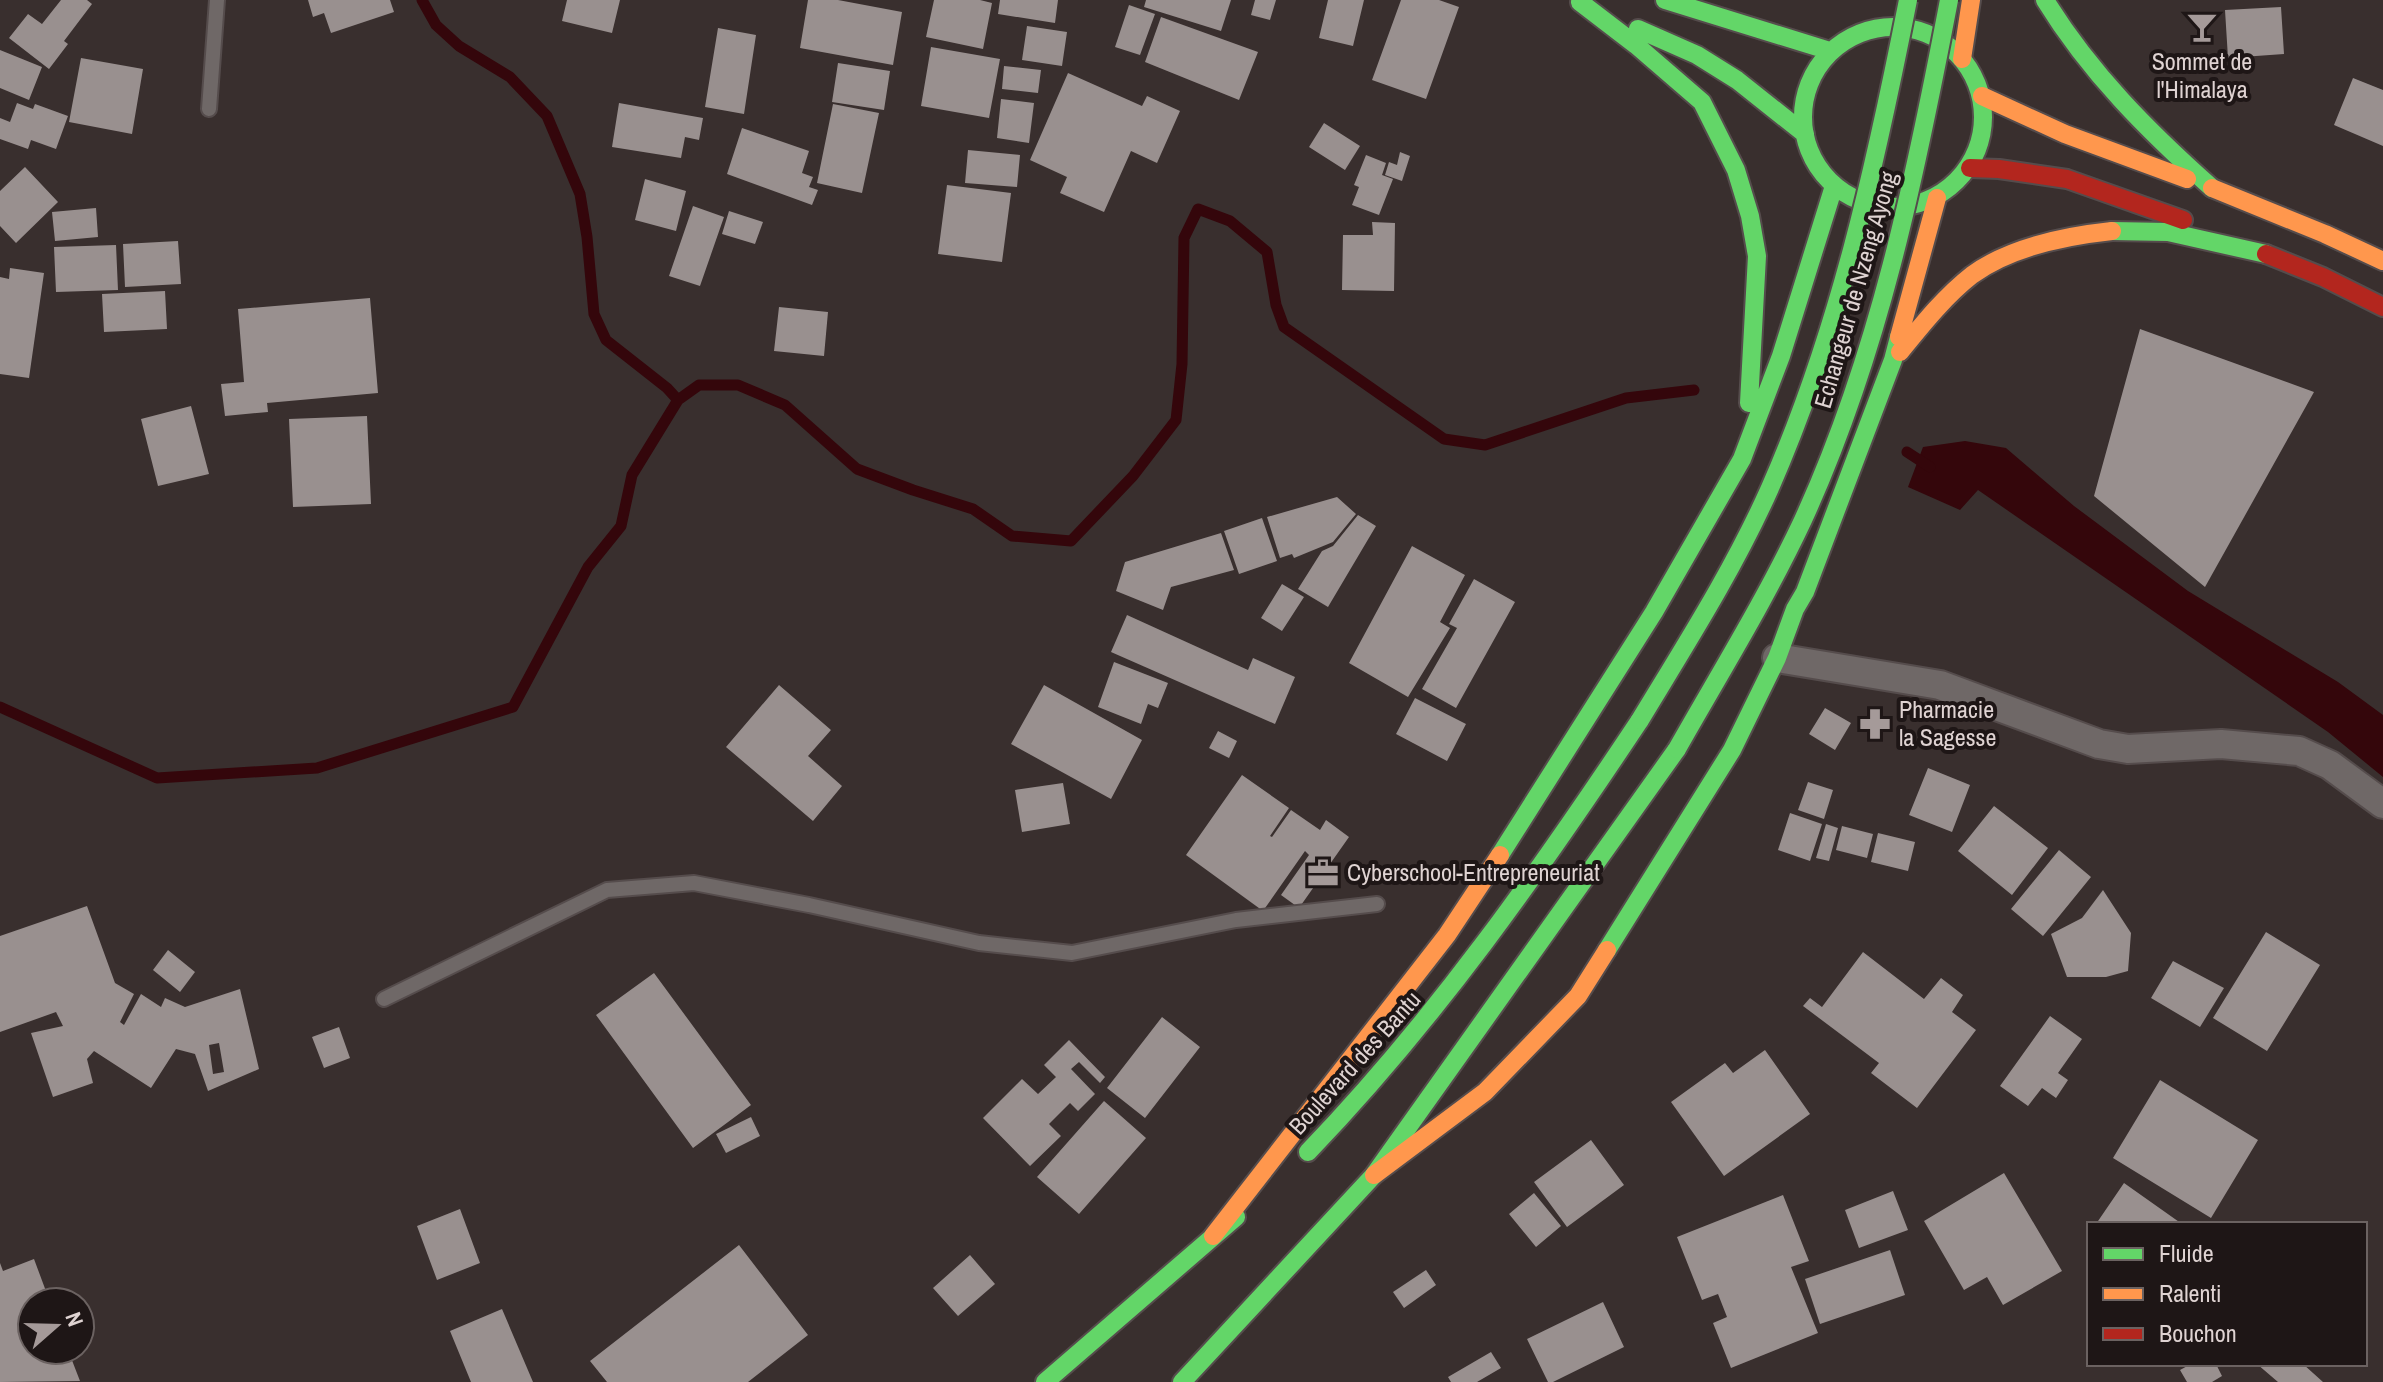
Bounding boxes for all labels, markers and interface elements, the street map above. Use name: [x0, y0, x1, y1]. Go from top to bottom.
bar icon: Sommet de l'Himalaya: [2185, 10, 2219, 44]
place label: Sommet de l'Himalaya: [2152, 45, 2252, 105]
street label: Echangeur de Nzeng Ayong: [1806, 168, 1904, 412]
place label: Pharmacie la Sagesse: [1899, 693, 1996, 753]
pharmacy icon: Pharmacie la Sagesse: [1858, 707, 1892, 741]
office icon: Cyberschool-Entrepreneuriat: [1306, 856, 1340, 890]
place label: Cyberschool-Entrepreneuriat: [1347, 856, 1600, 888]
street label: Boulevard des Bantu: [1281, 984, 1427, 1141]
legend: [2087, 1222, 2367, 1366]
text: Fluide: [2159, 1237, 2214, 1269]
text: Ralenti: [2159, 1277, 2221, 1309]
north arrow: [16, 1286, 96, 1366]
text: N: [58, 1308, 91, 1330]
text: Bouchon: [2159, 1317, 2237, 1349]

